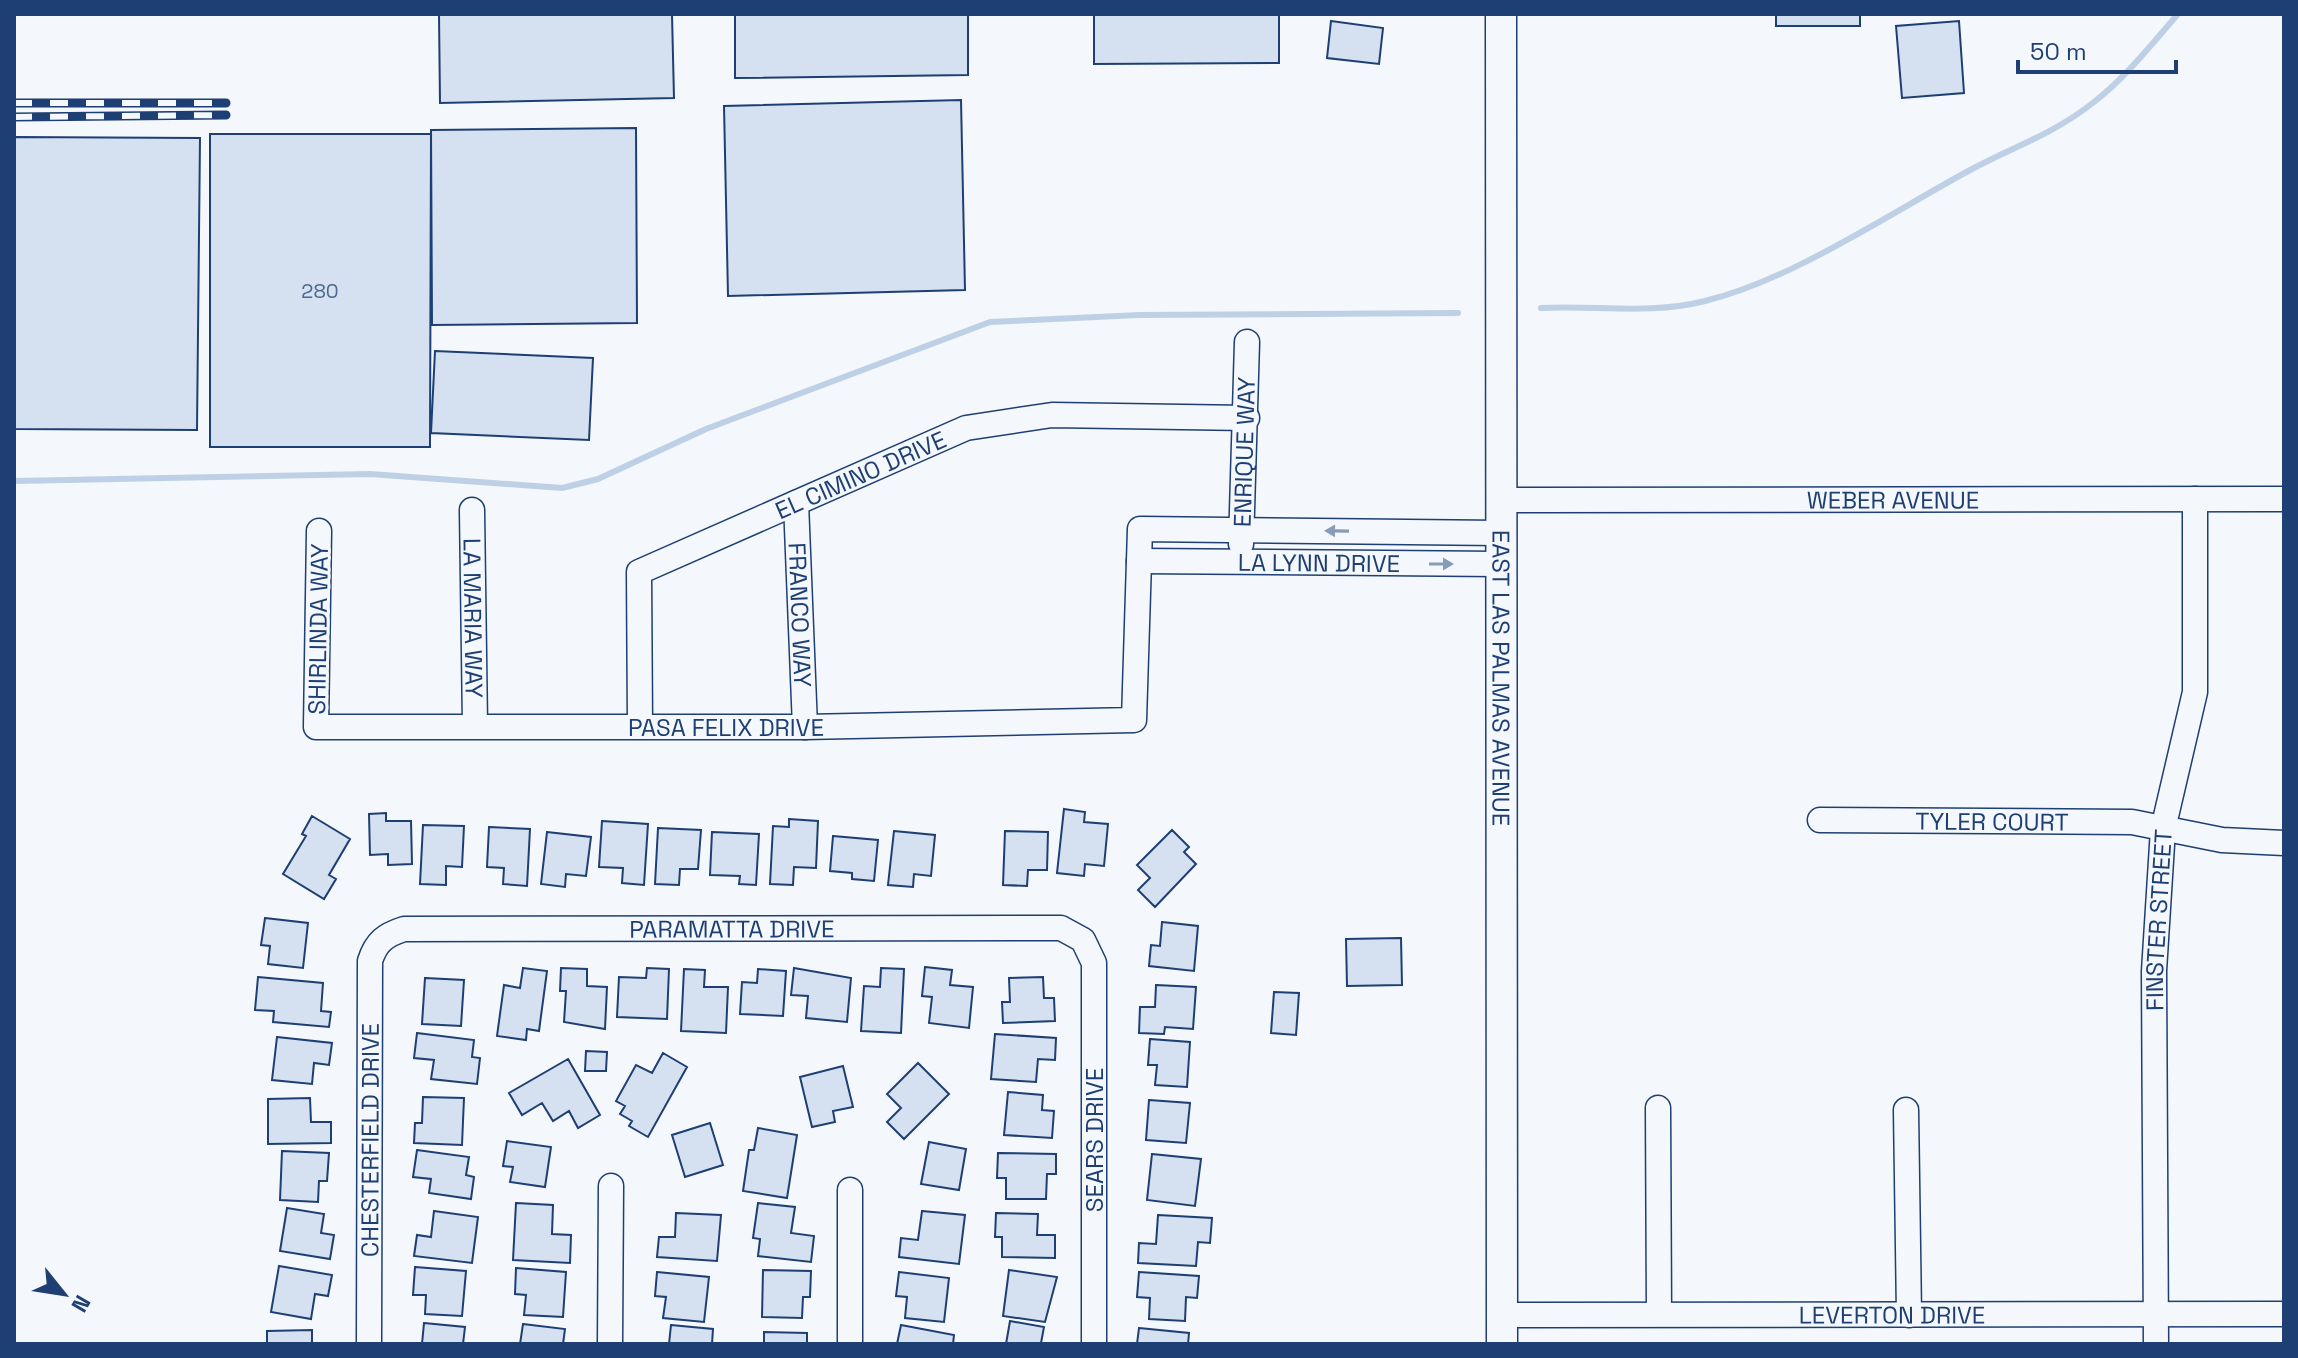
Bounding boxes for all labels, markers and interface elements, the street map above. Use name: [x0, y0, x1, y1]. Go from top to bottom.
scale bar: [2018, 24, 2176, 74]
text: 50 m: [2030, 36, 2087, 67]
house number: 280: [301, 278, 339, 304]
street label: ENRIQUE WAY: [1226, 376, 1261, 528]
street label: EL CIMINO DRIVE: [770, 423, 951, 526]
street label: WEBER AVENUE: [1807, 484, 1979, 515]
one-way arrow: [1324, 525, 1349, 537]
street label: EAST LAS PALMAS AVENUE: [1486, 530, 1517, 826]
street label: LA MARIA WAY: [457, 538, 490, 699]
street label: FRANCO WAY: [782, 542, 819, 688]
street label: SHIRLINDA WAY: [301, 543, 335, 715]
street label: LA LYNN DRIVE: [1238, 546, 1400, 579]
one-way arrow: [1429, 558, 1454, 570]
street label: PASA FELIX DRIVE: [628, 711, 824, 743]
street label: TYLER COURT: [1915, 805, 2069, 837]
street label: FINSTER STREET: [2138, 828, 2178, 1011]
street label: PARAMATTA DRIVE: [629, 913, 835, 944]
street label: CHESTERFIELD DRIVE: [354, 1023, 385, 1257]
street label: SEARS DRIVE: [1079, 1068, 1110, 1212]
north arrow: [24, 1254, 104, 1334]
text: N: [66, 1291, 97, 1317]
street label: LEVERTON DRIVE: [1799, 1299, 1985, 1330]

